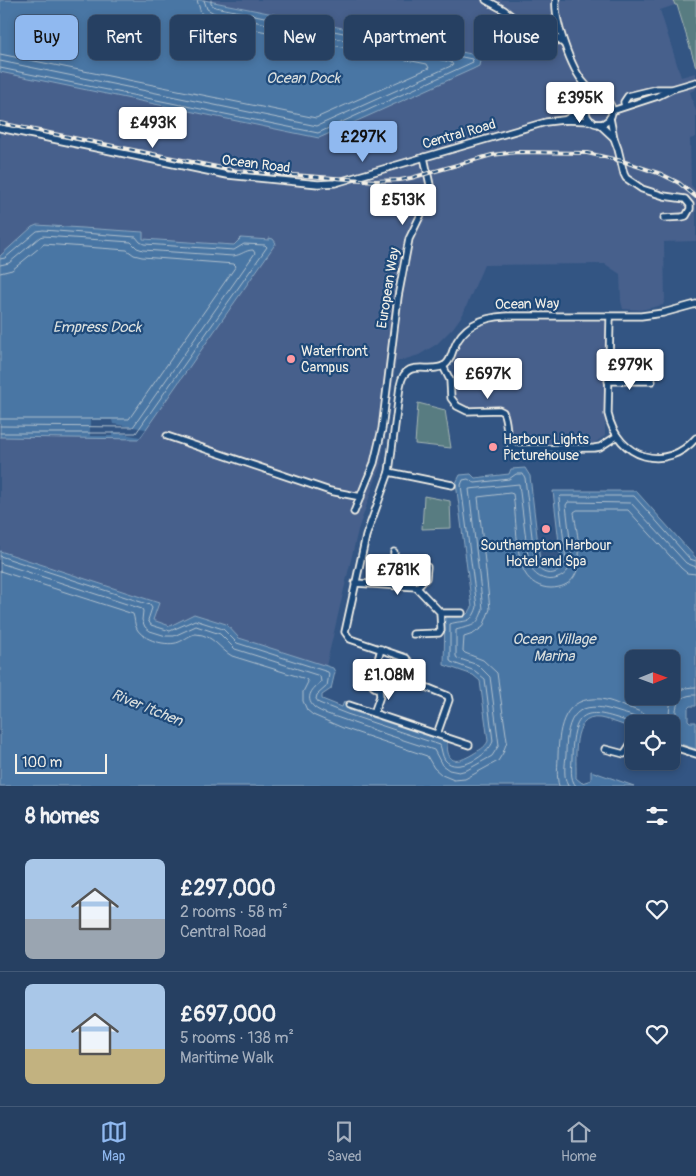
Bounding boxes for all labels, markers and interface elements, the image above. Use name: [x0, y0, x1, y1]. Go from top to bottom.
chip: Buy: [15, 15, 78, 60]
chip: Rent: [88, 15, 160, 60]
chip: Filters: [170, 15, 255, 60]
chip: New: [265, 15, 334, 60]
chip: Apartment: [344, 15, 464, 60]
chip: House: [474, 15, 557, 60]
water label: Ocean Dock: [266, 69, 342, 88]
pin: £395K: [545, 82, 615, 124]
text: £395K: [557, 88, 603, 108]
pin: £493K: [118, 106, 188, 149]
text: £493K: [130, 113, 176, 133]
street label: Central Road: [420, 115, 498, 153]
pin: £297K: [328, 120, 398, 163]
text: £297K: [340, 127, 386, 147]
street label: Ocean Road: [221, 151, 291, 177]
pin: £513K: [368, 184, 438, 226]
text: £513K: [381, 190, 425, 210]
street label: European Way: [373, 246, 403, 330]
street label: Ocean Way: [495, 295, 559, 313]
water label: Empress Dock: [53, 318, 143, 337]
place label: Waterfront Campus: [301, 343, 368, 376]
pin: £979K: [595, 348, 665, 391]
marker: Waterfront Campus: [285, 353, 297, 365]
text: £979K: [608, 355, 652, 375]
pin: £697K: [453, 358, 523, 400]
text: £697K: [465, 364, 511, 384]
place label: Harbour Lights Picturehouse: [503, 431, 590, 464]
marker: Harbour Lights Picturehouse: [487, 441, 499, 453]
marker: Southampton Harbour Hotel and Spa: [540, 523, 552, 535]
place label: Southampton Harbour Hotel and Spa: [480, 537, 612, 570]
pin: £781K: [363, 554, 433, 596]
text: £781K: [377, 560, 419, 580]
water label: Ocean Village Marina: [512, 630, 597, 666]
north arrow: [625, 650, 680, 705]
map controls: [625, 650, 680, 770]
pin: £1.08M: [348, 658, 430, 701]
text: £1.08M: [364, 665, 414, 685]
water label: River Itchen: [109, 685, 187, 731]
button: locate: [625, 715, 680, 770]
scale bar: [15, 751, 108, 774]
text: 100 m: [22, 754, 62, 771]
icon: filters: [643, 802, 671, 830]
text: 8 homes: [25, 803, 99, 830]
text: £297,000: [180, 875, 276, 902]
icon: home: [65, 879, 125, 939]
icon: heart: [643, 895, 671, 923]
text: 2 rooms · 58 m²: [180, 902, 288, 922]
text: Central Road: [180, 922, 266, 942]
text: £697,000: [180, 1001, 276, 1028]
icon: home: [65, 1004, 125, 1064]
icon: heart: [643, 1020, 671, 1048]
text: 5 rooms · 138 m²: [180, 1028, 294, 1048]
text: Maritime Walk: [180, 1048, 274, 1068]
tab: Map: [100, 1118, 128, 1165]
tab: Saved: [327, 1118, 362, 1165]
tab: Home: [561, 1118, 596, 1165]

